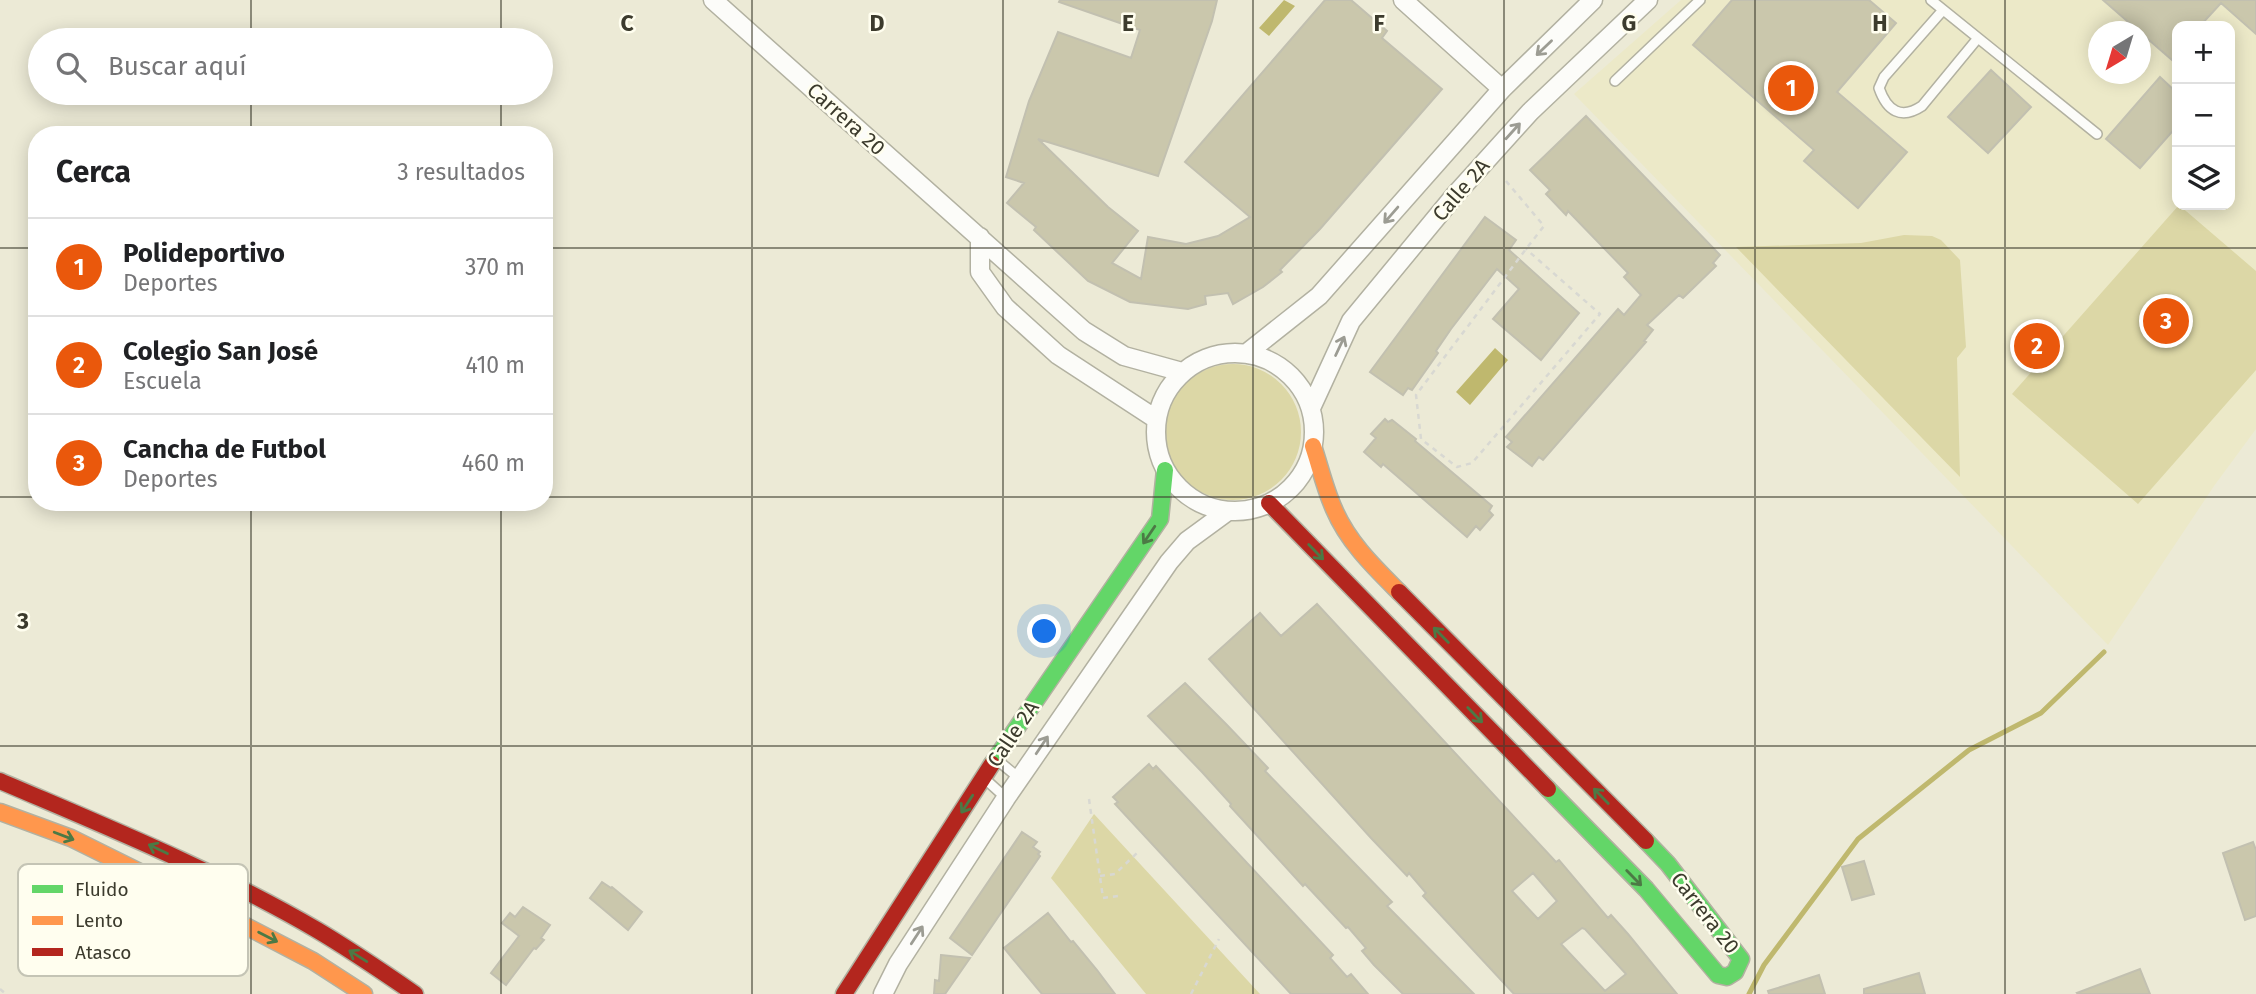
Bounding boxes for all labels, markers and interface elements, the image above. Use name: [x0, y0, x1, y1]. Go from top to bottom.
text: C: [620, 9, 634, 37]
text: D: [870, 9, 885, 37]
text: E: [1122, 9, 1134, 37]
text: F: [1373, 9, 1385, 37]
text: G: [1622, 9, 1636, 37]
text: H: [1872, 9, 1888, 37]
north arrow: [2088, 21, 2151, 84]
map controls: [2172, 21, 2235, 210]
button: +: [2172, 21, 2235, 84]
search box: [28, 28, 553, 105]
one-way arrow: [1536, 39, 1553, 56]
icon: search: [52, 48, 90, 86]
text: Buscar aquí: [108, 51, 246, 82]
pin: 1: [1768, 62, 1814, 114]
street label: Carrera 20: [801, 77, 891, 161]
button: −: [2172, 84, 2235, 147]
one-way arrow: [1504, 123, 1521, 140]
button: layers: [2172, 147, 2235, 210]
street label: Calle 2A: [1427, 153, 1495, 227]
text: Cerca: [56, 154, 131, 190]
text: 3 resultados: [397, 158, 525, 186]
one-way arrow: [1383, 206, 1399, 224]
text: Polideportivo: [123, 238, 285, 269]
text: 1: [74, 253, 84, 281]
text: 370 m: [465, 253, 525, 281]
text: Deportes: [123, 269, 218, 297]
pin: 3: [2143, 295, 2189, 347]
pin: 2: [2014, 320, 2060, 372]
text: Colegio San José: [123, 336, 318, 367]
one-way arrow: [1334, 336, 1347, 357]
text: 2: [73, 351, 85, 379]
text: 410 m: [465, 351, 525, 379]
text: Escuela: [123, 367, 202, 395]
text: Cancha de Futbol: [123, 434, 326, 465]
text: 3: [73, 449, 85, 477]
text: 460 m: [462, 449, 525, 477]
text: Deportes: [123, 465, 218, 493]
one-way arrow: [1142, 525, 1157, 544]
one-way arrow: [1308, 544, 1325, 561]
text: 3: [16, 607, 29, 635]
your location: [1027, 614, 1061, 648]
one-way arrow: [1432, 626, 1449, 643]
street label: Calle 2A: [981, 696, 1045, 772]
one-way arrow: [1467, 706, 1484, 723]
one-way arrow: [1035, 736, 1049, 755]
one-way arrow: [1592, 788, 1609, 805]
one-way arrow: [959, 794, 974, 813]
one-way arrow: [53, 830, 74, 843]
one-way arrow: [147, 842, 169, 855]
legend: [18, 864, 248, 976]
street label: Carrera 20: [1665, 867, 1745, 959]
one-way arrow: [1626, 869, 1643, 886]
text: Fluido: [75, 878, 129, 901]
text: Lento: [75, 909, 123, 932]
one-way arrow: [910, 925, 924, 945]
one-way arrow: [257, 931, 278, 945]
text: Atasco: [75, 941, 131, 964]
one-way arrow: [349, 949, 368, 963]

